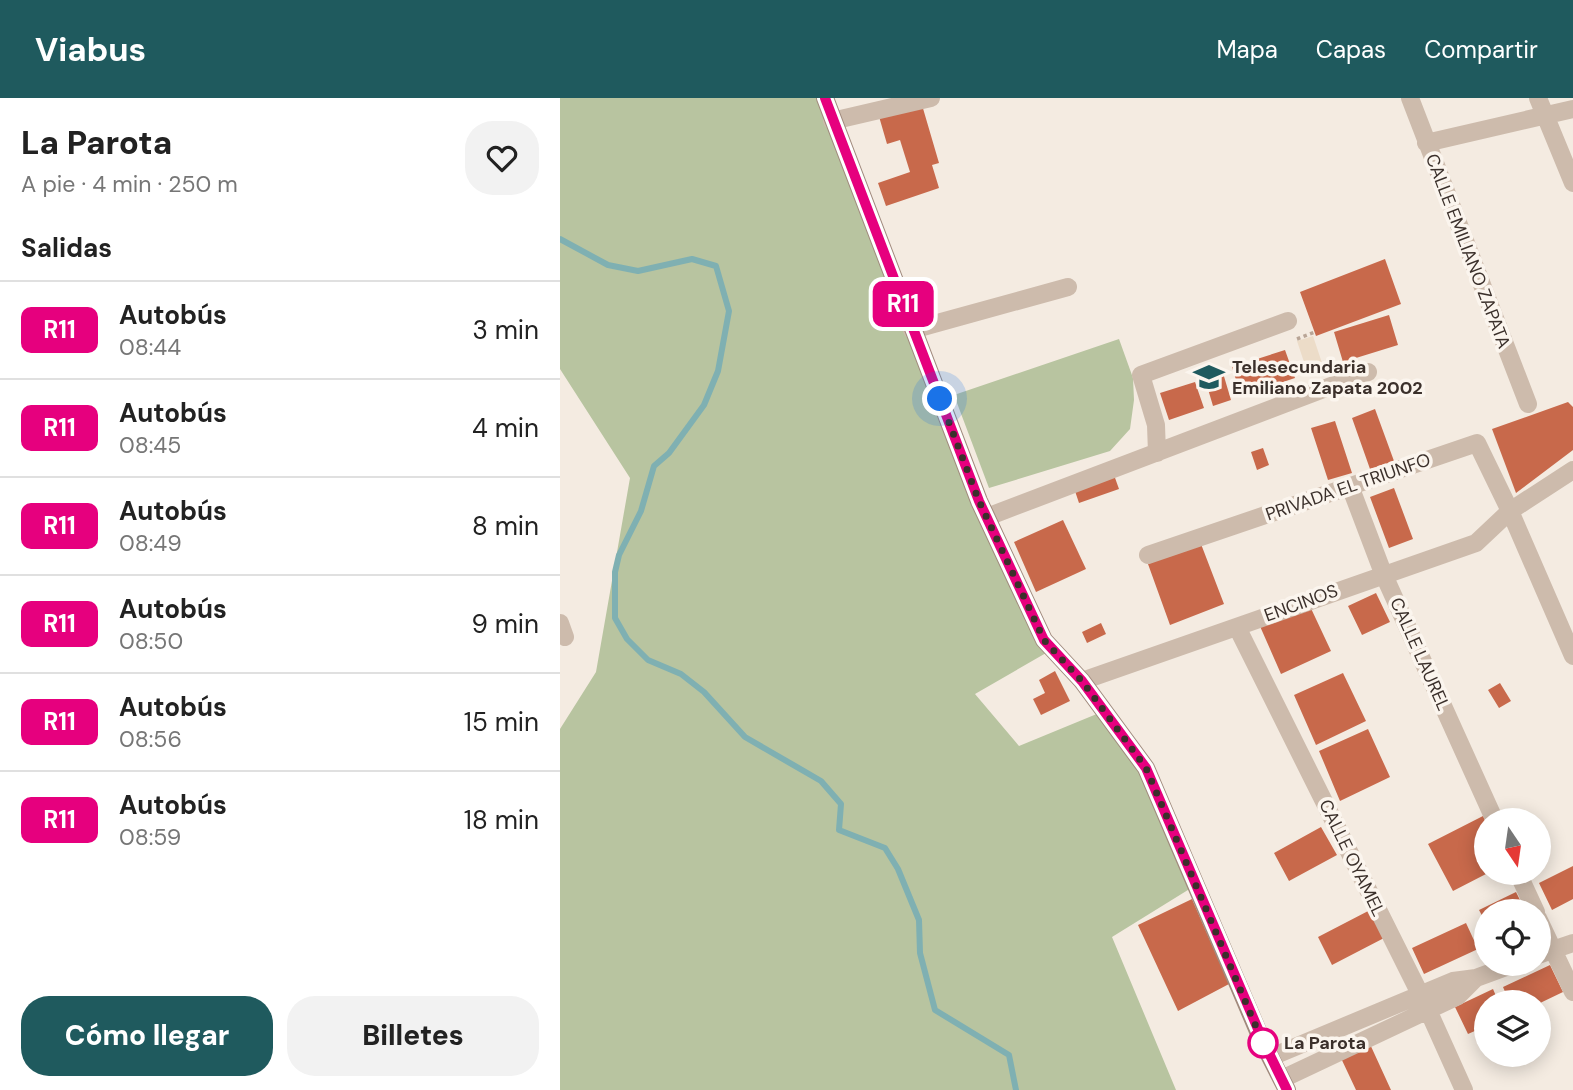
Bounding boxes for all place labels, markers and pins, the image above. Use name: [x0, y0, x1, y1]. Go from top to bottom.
place label: Telesecundaria Emiliano Zapata 2002: [1232, 355, 1423, 400]
school or university icon: Telesecundaria Emiliano Zapata 2002: [1192, 360, 1226, 394]
marker: La Parota: [1248, 1028, 1278, 1058]
place label: La Parota: [1284, 1031, 1366, 1055]

